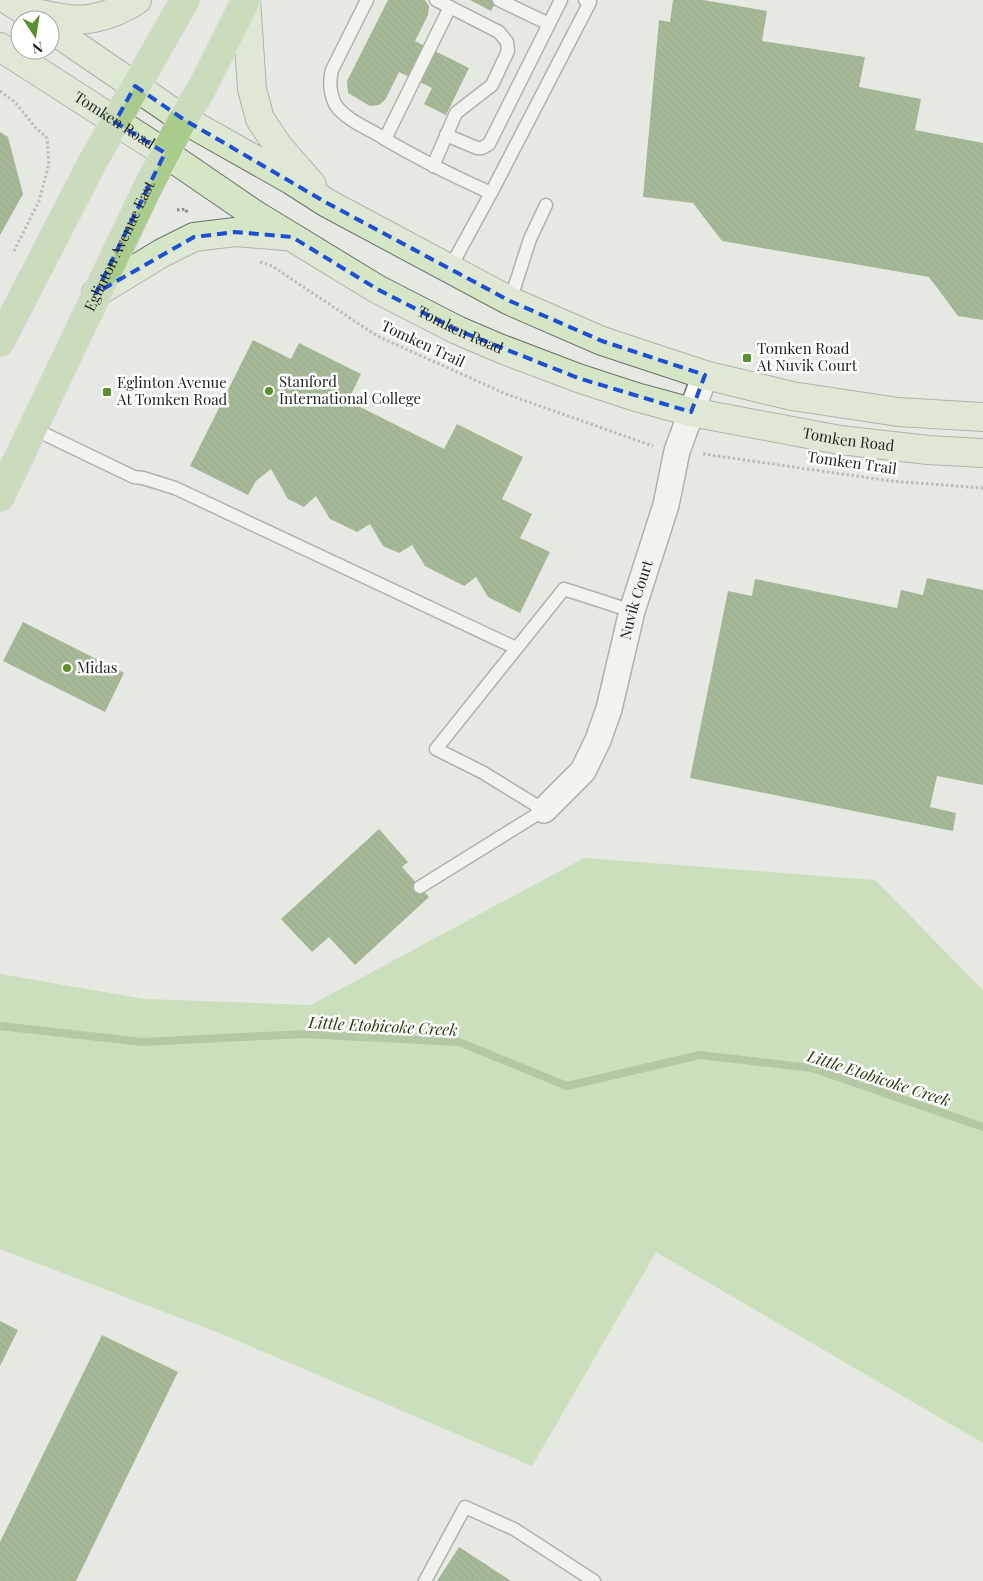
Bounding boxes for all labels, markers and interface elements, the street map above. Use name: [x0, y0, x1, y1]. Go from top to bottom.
north arrow: [10, 10, 60, 60]
text: N: [31, 38, 45, 59]
street label: Tomken Road: [71, 86, 160, 153]
street label: Eglinton Avenue East: [79, 176, 159, 314]
street label: Tomken Road: [414, 300, 507, 358]
street label: Tomken Trail: [378, 315, 468, 371]
place label: Tomken Road At Nuvik Court: [756, 338, 858, 375]
marker: Tomken Road At Nuvik Court: [741, 352, 753, 364]
place label: Stanford International College: [279, 371, 421, 408]
place label: Eglinton Avenue At Tomken Road: [116, 372, 228, 409]
marker: Stanford International College: [263, 385, 275, 397]
marker: Eglinton Avenue At Tomken Road: [101, 386, 113, 398]
street label: Tomken Road: [801, 422, 896, 455]
street label: Tomken Trail: [806, 446, 898, 478]
street label: Nuvik Court: [615, 557, 657, 641]
place label: Midas: [77, 657, 117, 677]
marker: Midas: [61, 662, 73, 674]
water label: Little Etobicoke Creek: [307, 1011, 458, 1040]
water label: Little Etobicoke Creek: [804, 1044, 953, 1111]

